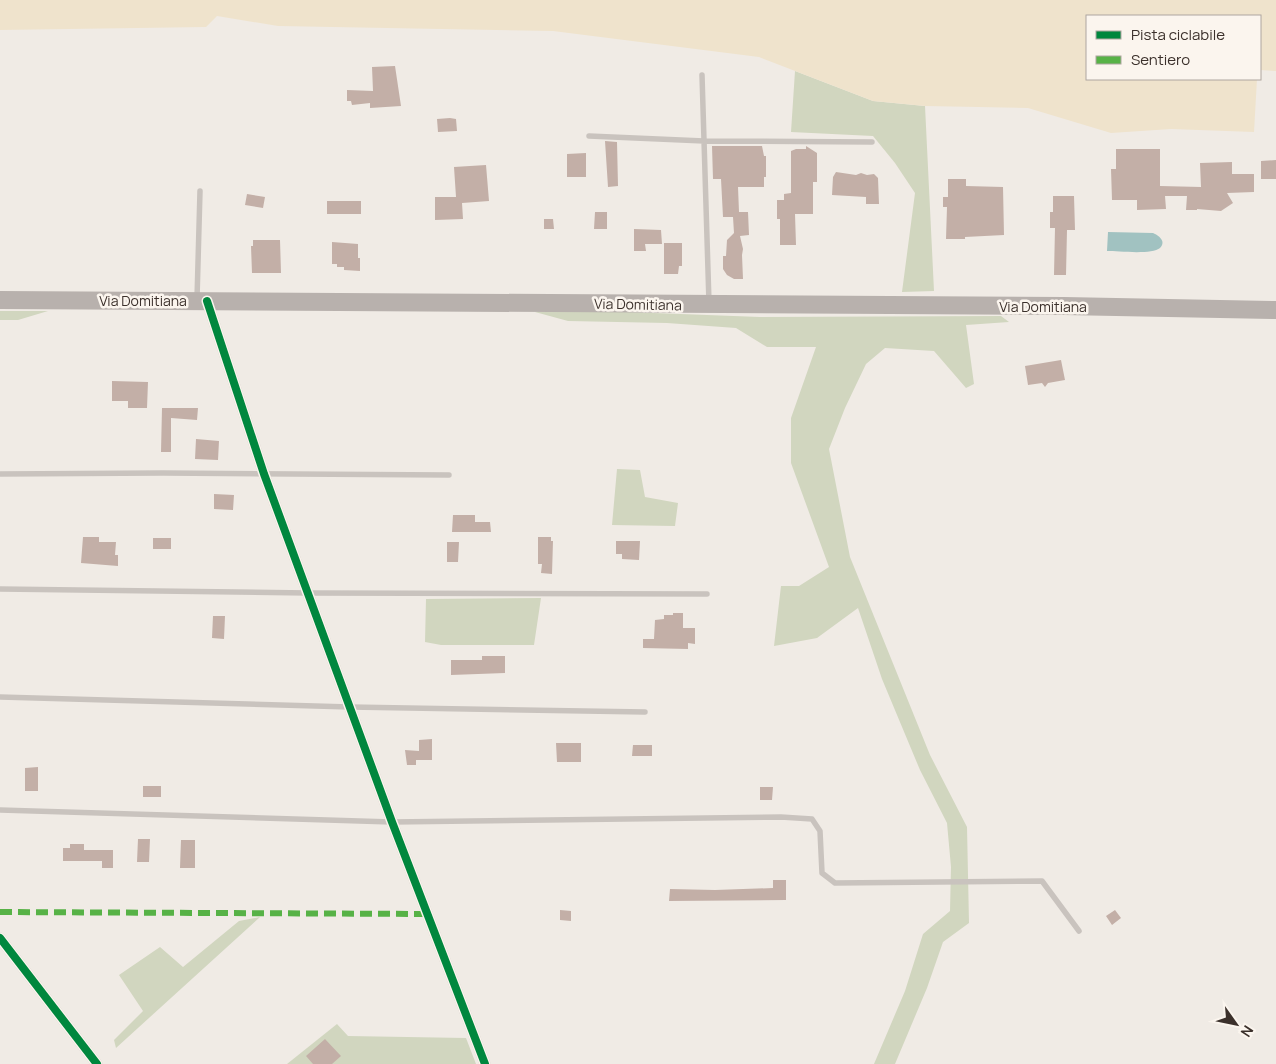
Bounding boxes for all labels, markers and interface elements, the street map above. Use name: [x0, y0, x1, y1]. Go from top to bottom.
legend: [1086, 15, 1261, 80]
text: Pista ciclabile: [1131, 24, 1225, 45]
text: Sentiero: [1131, 49, 1190, 70]
street label: Via Domitiana: [99, 291, 187, 310]
street label: Via Domitiana: [594, 294, 682, 314]
street label: Via Domitiana: [999, 297, 1087, 316]
north arrow: [1211, 999, 1261, 1049]
text: N: [1237, 1022, 1258, 1041]

